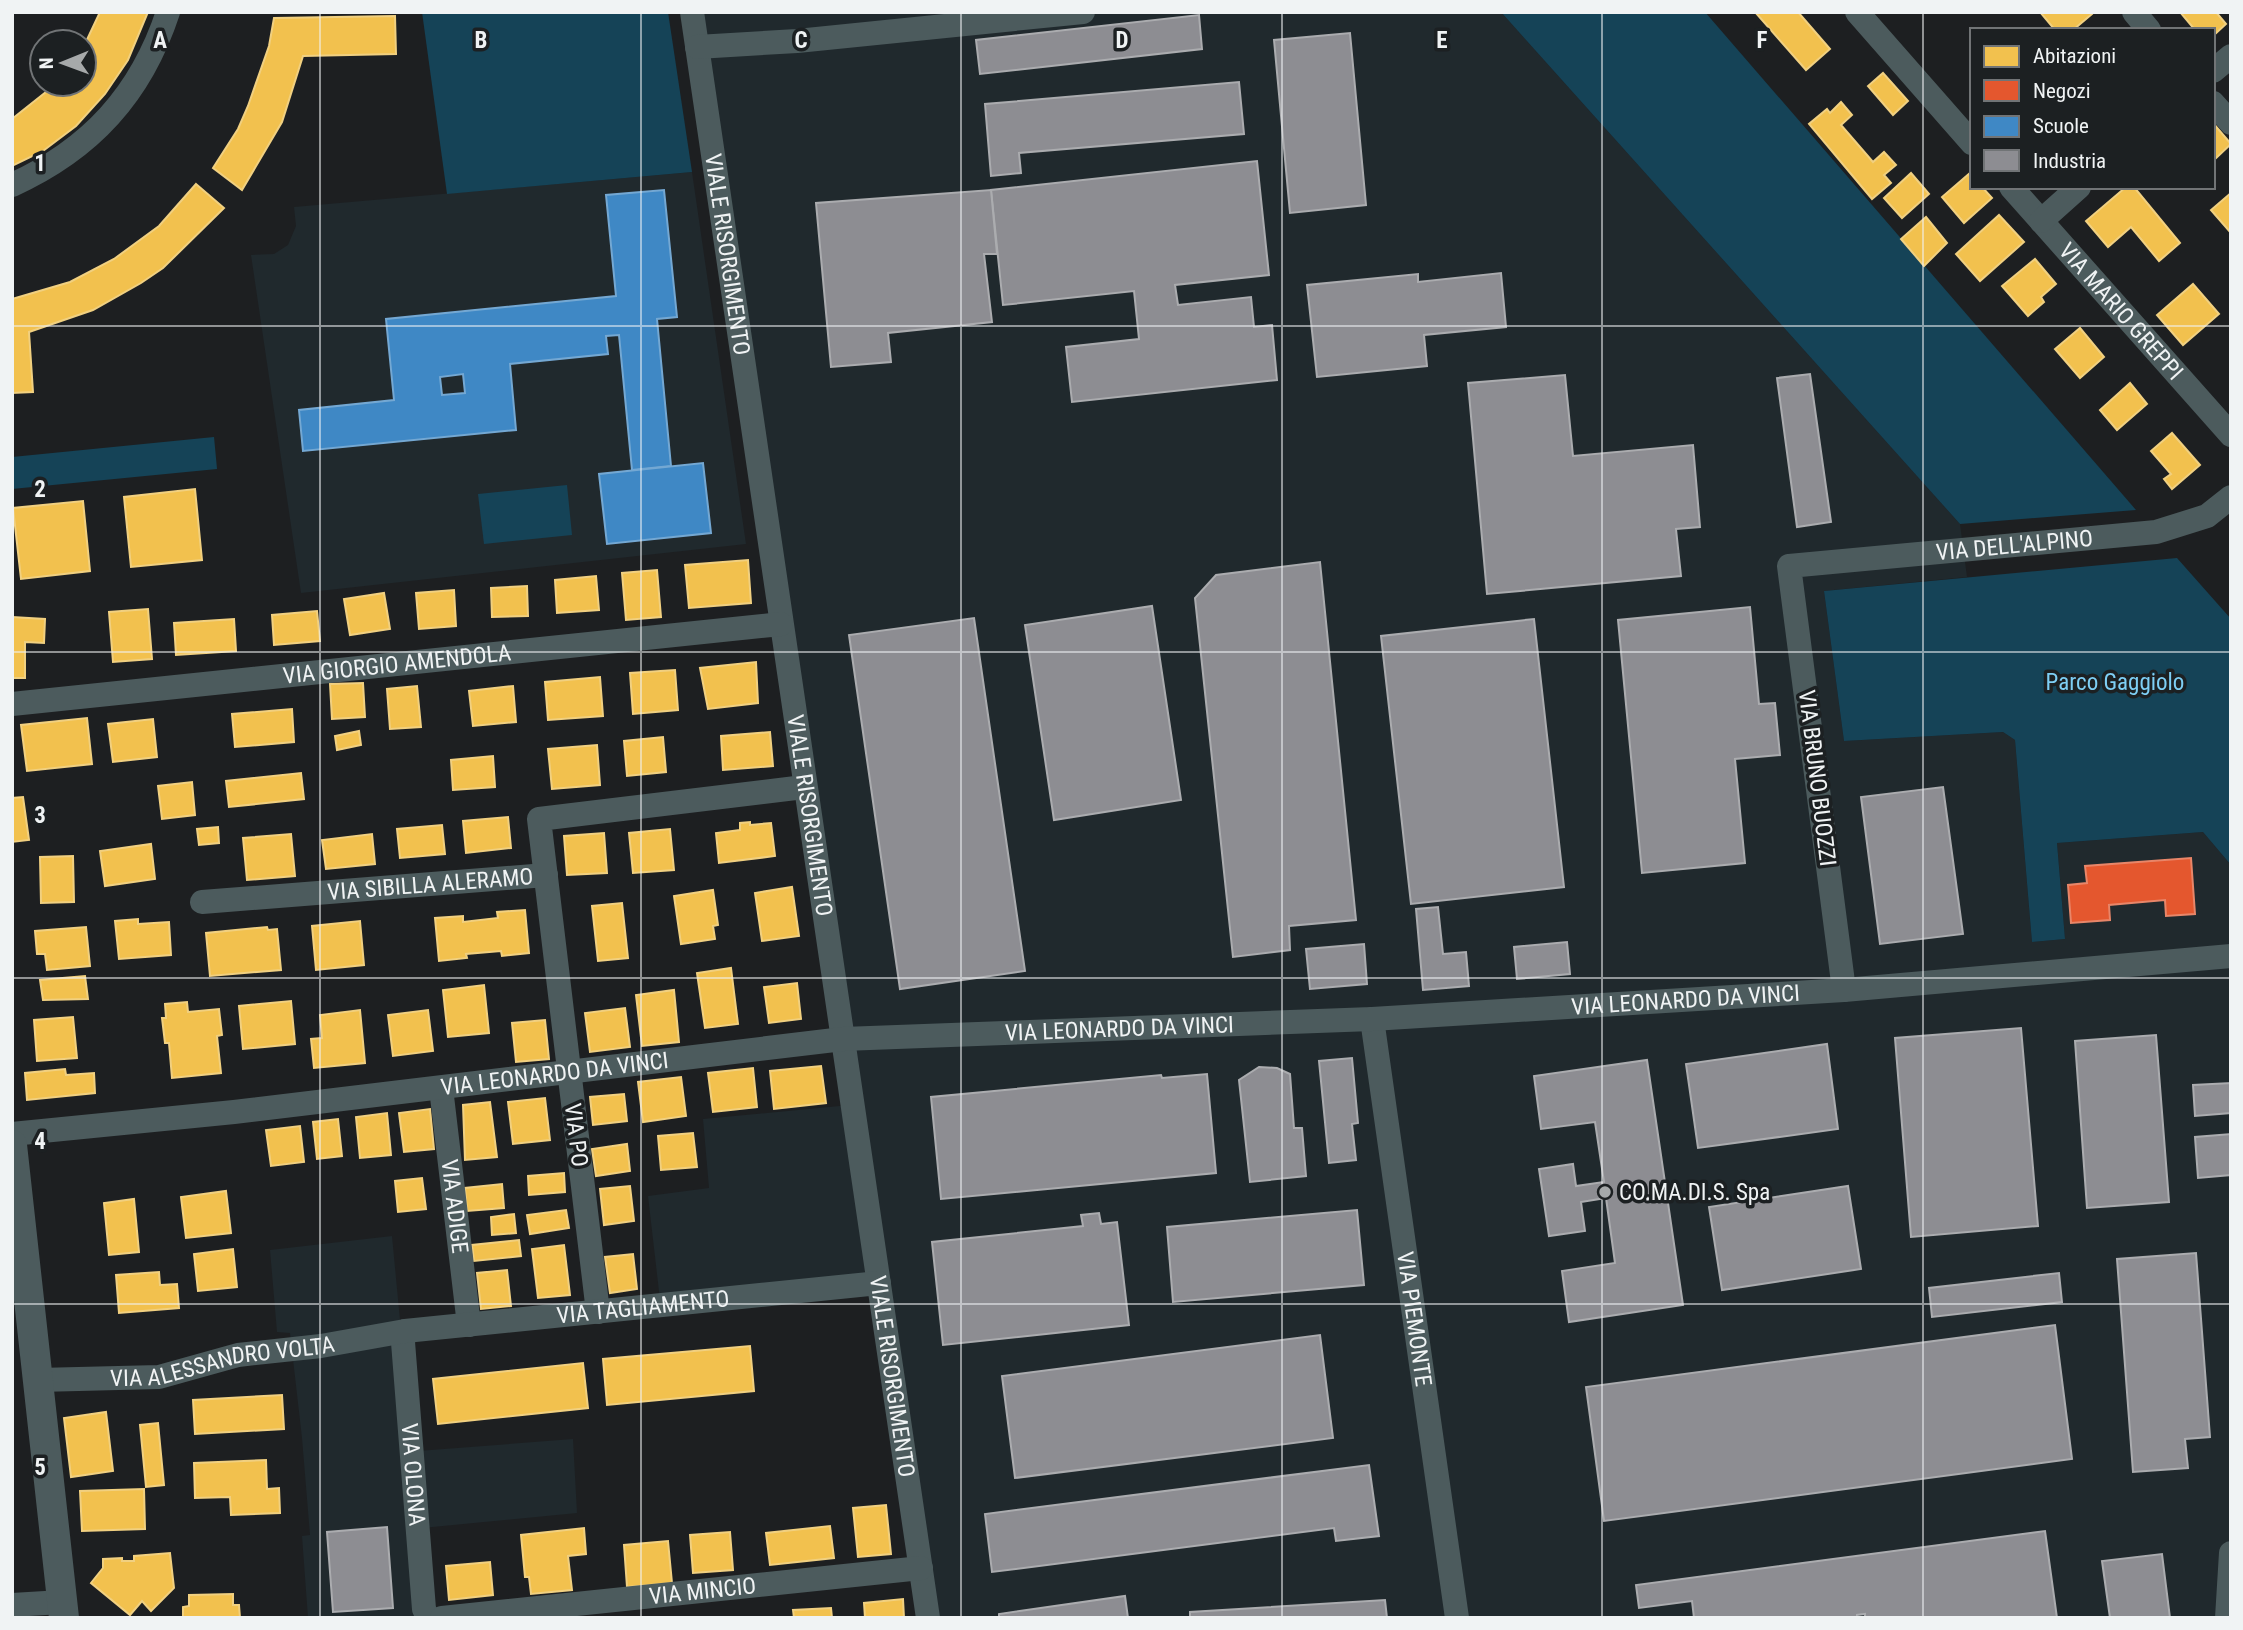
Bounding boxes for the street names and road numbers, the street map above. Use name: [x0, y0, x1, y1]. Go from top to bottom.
street label: VIALE RISORGIMENTO: [699, 152, 756, 357]
street label: VIA MARIO GREPPI: [2053, 237, 2189, 385]
street label: VIA DELL'ALPINO: [1935, 524, 2094, 566]
street label: VIA GIORGIO AMENDOLA: [282, 639, 512, 689]
street label: VIA BRUNO BUOZZI: [1793, 688, 1841, 868]
street label: VIALE RISORGIMENTO: [782, 713, 838, 918]
street label: VIA SIBILLA ALERAMO: [326, 863, 534, 906]
street label: VIA LEONARDO DA VINCI: [1570, 979, 1801, 1020]
street label: VIA LEONARDO DA VINCI: [1004, 1011, 1234, 1046]
street label: VIA LEONARDO DA VINCI: [439, 1047, 670, 1101]
street label: VIA PO: [559, 1102, 593, 1168]
street label: VIA ADIGE: [436, 1158, 474, 1255]
street label: VIA PIEMONTE: [1392, 1250, 1437, 1388]
street label: VIALE RISORGIMENTO: [864, 1274, 921, 1479]
street label: VIA TAGLIAMENTO: [555, 1285, 730, 1329]
street label: VIA ALESSANDRO VOLTA: [110, 1330, 337, 1392]
street label: VIA OLONA: [396, 1422, 431, 1527]
street label: VIA MINCIO: [648, 1572, 757, 1610]

